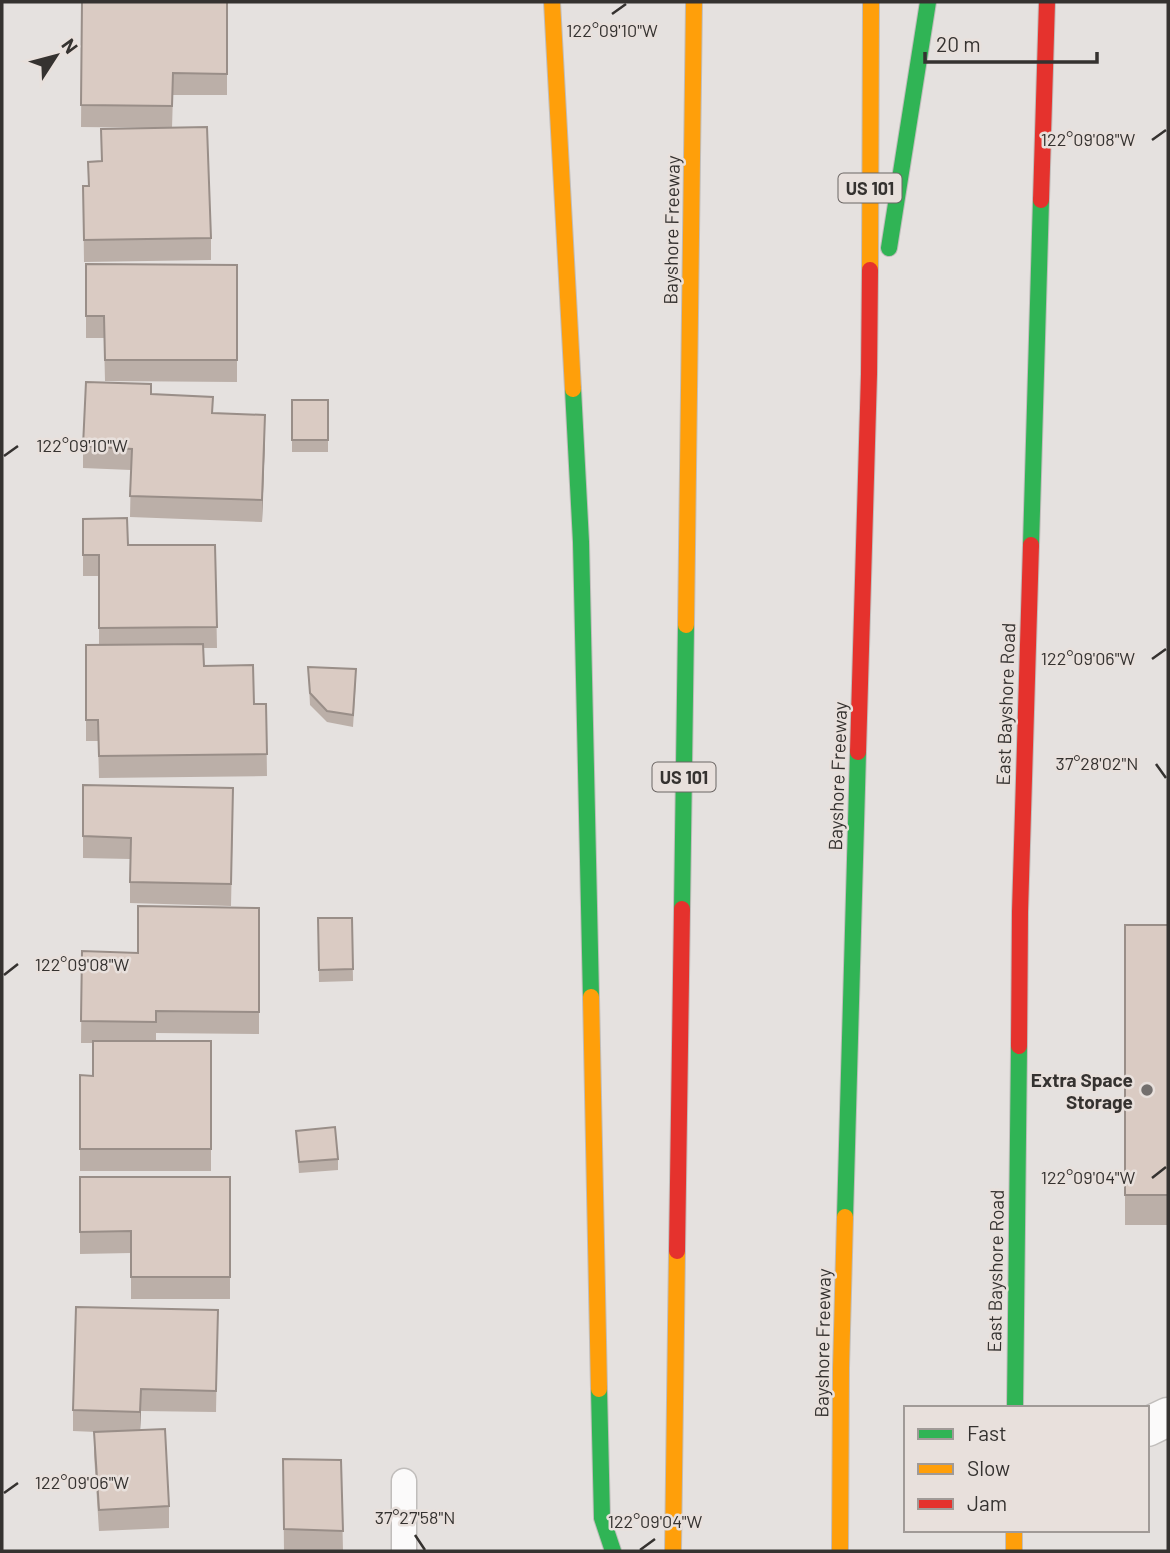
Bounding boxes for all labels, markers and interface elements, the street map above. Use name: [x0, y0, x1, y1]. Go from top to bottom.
text: 122°09'10"W: [566, 19, 658, 41]
north arrow: [21, 21, 91, 91]
scale bar: [925, 21, 1096, 65]
text: 20 m: [936, 31, 981, 56]
text: N: [57, 34, 83, 58]
text: 122°09'08"W: [1041, 128, 1135, 150]
street label: Bayshore Freeway: [658, 155, 684, 305]
road number: US 101: [838, 174, 902, 202]
text: 122°09'10"W: [36, 434, 128, 456]
street label: East Bayshore Road: [991, 622, 1019, 786]
text: 122°09'06"W: [1041, 647, 1135, 669]
street label: Bayshore Freeway: [823, 701, 851, 851]
text: 37°28'02"N: [1056, 752, 1138, 774]
road number: US 101: [652, 762, 716, 792]
text: 122°09'08"W: [35, 953, 129, 975]
place label: Extra Space Storage: [1031, 1068, 1133, 1113]
marker: Extra Space Storage: [1139, 1082, 1155, 1098]
text: 122°09'04"W: [1041, 1166, 1136, 1188]
street label: East Bayshore Road: [982, 1189, 1008, 1353]
street label: Bayshore Freeway: [809, 1268, 835, 1418]
legend: [904, 1406, 1149, 1532]
text: Fast: [967, 1420, 1007, 1445]
text: Slow: [967, 1455, 1010, 1480]
text: 122°09'06"W: [35, 1471, 129, 1493]
text: Jam: [967, 1490, 1007, 1515]
text: 37°27'58"N: [375, 1506, 455, 1528]
text: 122°09'04"W: [608, 1510, 703, 1532]

